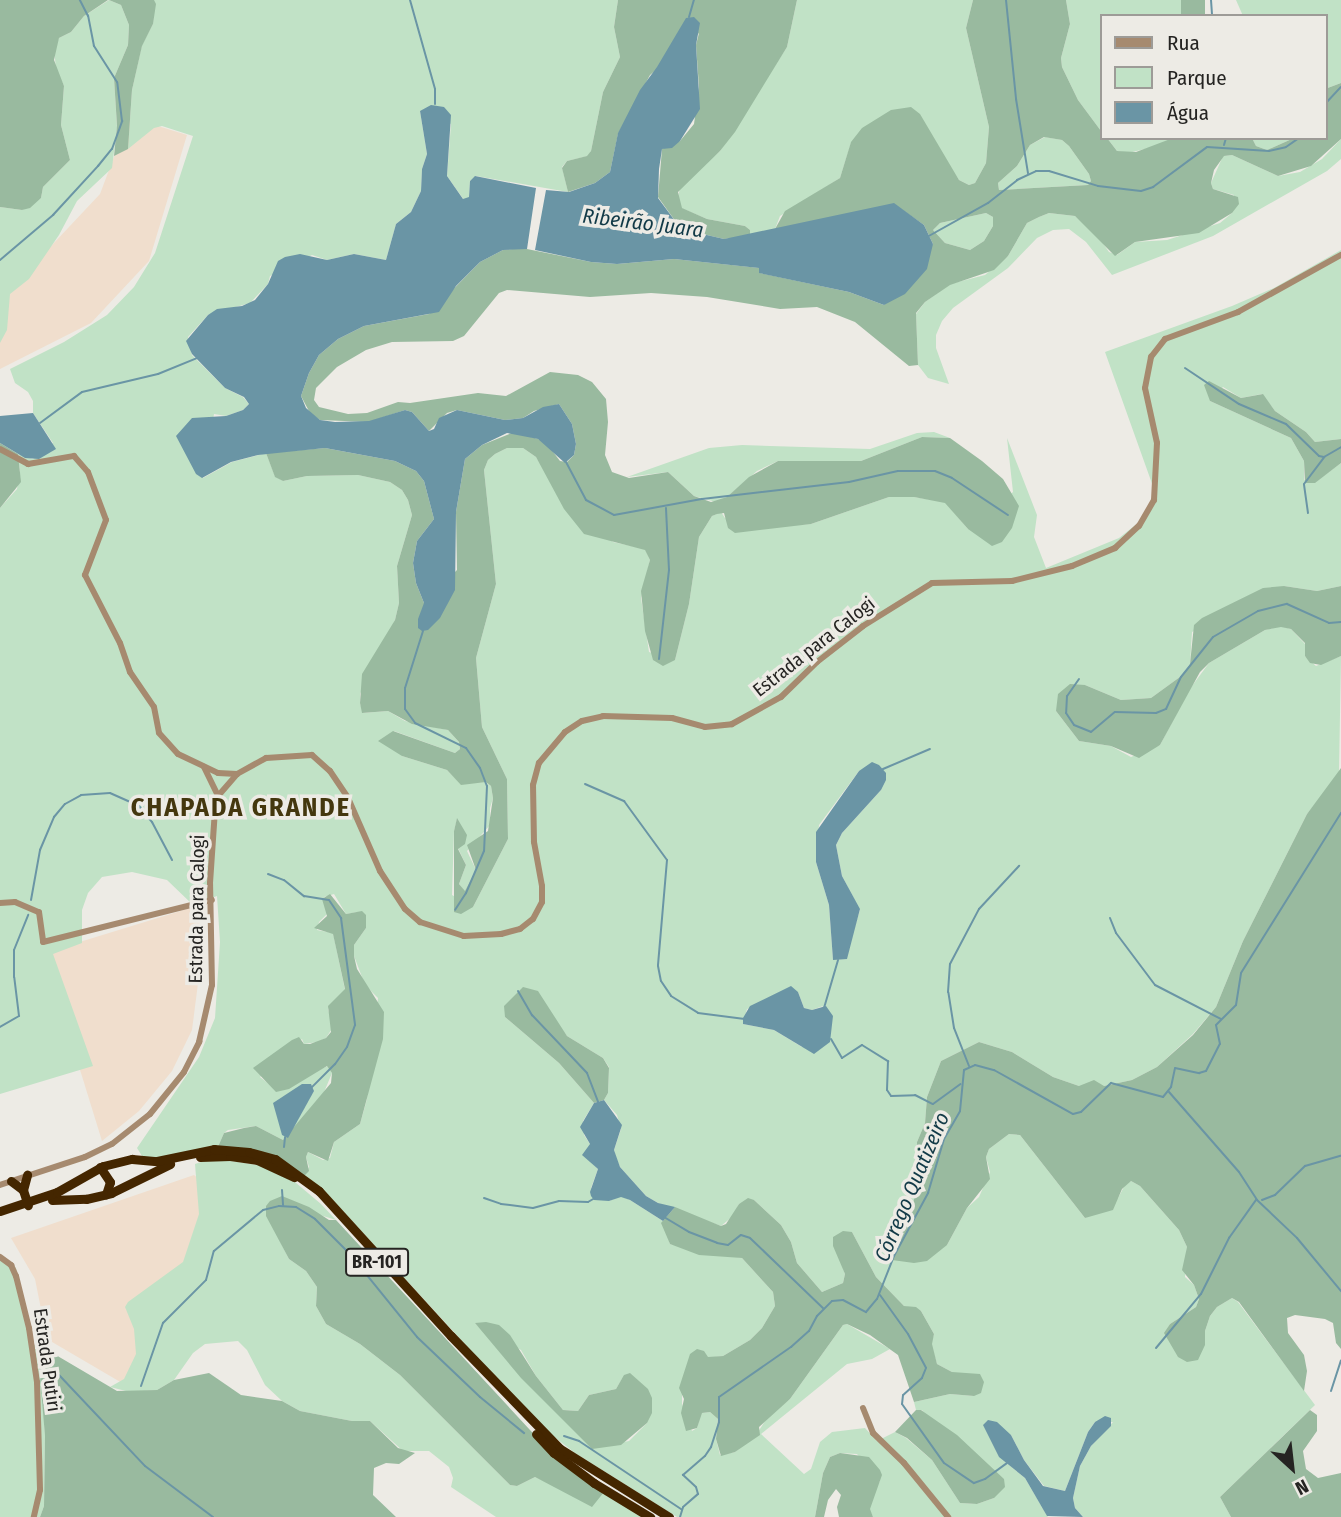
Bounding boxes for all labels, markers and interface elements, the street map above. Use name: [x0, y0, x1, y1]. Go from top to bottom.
legend: [1100, 14, 1327, 140]
text: Rua: [1167, 30, 1200, 56]
text: Parque: [1167, 65, 1227, 91]
text: Água: [1167, 100, 1209, 126]
water label: Ribeirão Juara: [581, 203, 705, 243]
street label: Estrada para Calogi: [748, 592, 880, 702]
district label: CHAPADA GRANDE: [133, 792, 349, 824]
street label: Estrada para Calogi: [184, 834, 210, 984]
water label: Córrego Quatizeiro: [869, 1109, 955, 1265]
road number: BR-101: [344, 1247, 410, 1276]
street label: Estrada Putiri: [28, 1307, 66, 1413]
north arrow: [1257, 1433, 1327, 1503]
text: N: [1291, 1474, 1312, 1500]

